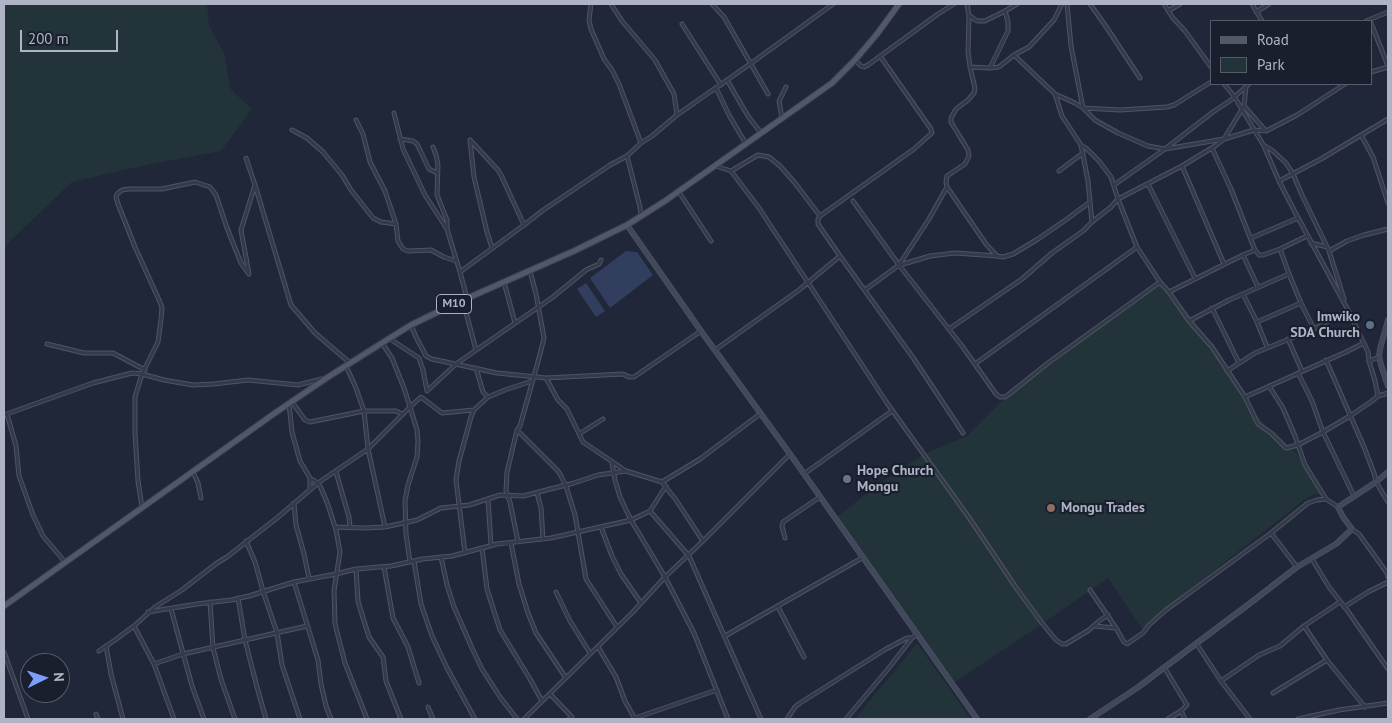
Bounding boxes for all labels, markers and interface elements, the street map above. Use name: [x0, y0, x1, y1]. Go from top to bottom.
scale bar: [22, 20, 120, 52]
legend: [1210, 20, 1372, 85]
text: 200 m: [28, 29, 69, 48]
text: Road: [1257, 30, 1289, 49]
text: Park: [1257, 55, 1285, 74]
road number: M10: [436, 294, 472, 314]
place label: Imwiko SDA Church: [1290, 309, 1360, 342]
marker: Imwiko SDA Church: [1364, 319, 1376, 331]
place label: Hope Church Mongu: [857, 463, 933, 496]
marker: Hope Church Mongu: [841, 473, 853, 485]
place label: Mongu Trades: [1061, 500, 1145, 516]
marker: Mongu Trades: [1045, 502, 1057, 514]
north arrow: [20, 653, 70, 703]
text: N: [50, 672, 68, 682]

